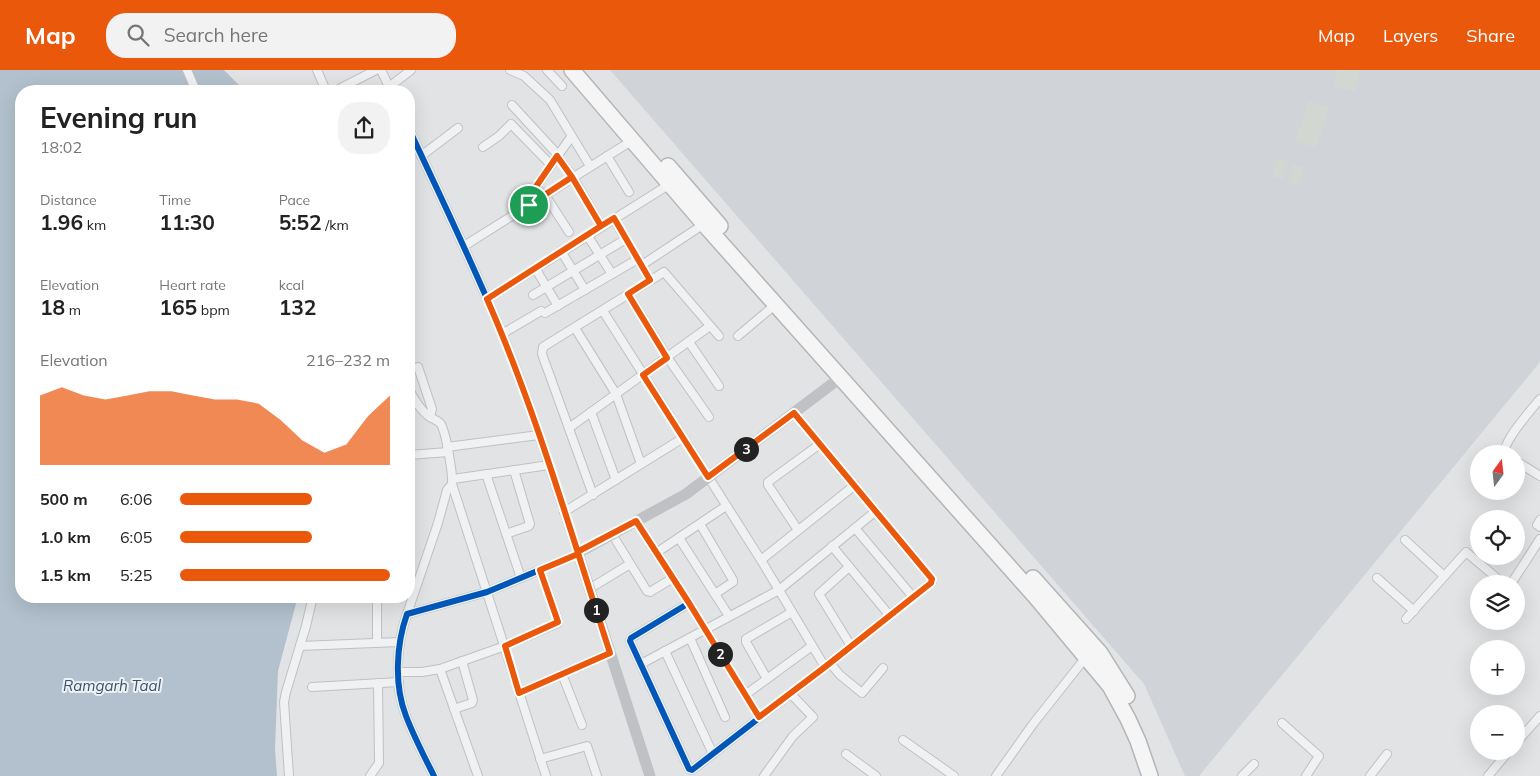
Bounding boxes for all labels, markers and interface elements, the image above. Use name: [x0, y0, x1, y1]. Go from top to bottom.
search box: [106, 13, 456, 58]
text: Map: [25, 20, 76, 50]
icon: search: [124, 21, 152, 49]
text: Search here: [164, 23, 268, 47]
text: Map: [1318, 24, 1355, 47]
text: Layers: [1383, 24, 1438, 47]
text: Share: [1466, 24, 1515, 47]
text: Evening run: [40, 100, 197, 135]
button: share: [338, 102, 390, 154]
text: 18:02: [40, 137, 82, 157]
pin: [508, 184, 550, 226]
text: Distance: [40, 191, 97, 209]
text: Time: [159, 191, 191, 209]
text: Pace: [279, 191, 310, 209]
icon: arrive: [515, 191, 543, 219]
text: 1.96: [40, 209, 83, 235]
text: 11:30: [159, 209, 215, 235]
text: 5:52: [279, 209, 322, 235]
text: km: [83, 216, 106, 234]
text: /km: [322, 216, 349, 234]
text: Elevation: [40, 276, 99, 294]
text: Heart rate: [159, 276, 226, 294]
text: kcal: [279, 276, 304, 294]
text: 18: [40, 294, 65, 320]
text: 165: [159, 294, 197, 320]
text: 132: [279, 294, 316, 320]
text: m: [65, 301, 81, 319]
text: bpm: [197, 301, 230, 319]
text: Elevation: [40, 350, 108, 370]
text: 216–232 m: [306, 350, 390, 370]
pin: 3: [734, 436, 758, 462]
text: 3: [742, 440, 751, 458]
north arrow: [1470, 445, 1525, 500]
map controls: [1470, 445, 1525, 760]
text: 500 m: [40, 489, 88, 509]
text: 6:06: [120, 489, 152, 509]
button: locate: [1470, 510, 1525, 565]
text: 1.0 km: [40, 527, 91, 547]
text: 6:05: [120, 527, 152, 547]
text: 1.5 km: [40, 565, 91, 585]
text: 5:25: [120, 565, 152, 585]
button: layers: [1470, 575, 1525, 630]
pin: 1: [584, 598, 608, 622]
text: 1: [592, 601, 601, 619]
button: +: [1470, 640, 1525, 695]
pin: 2: [708, 642, 732, 666]
text: 2: [716, 645, 725, 663]
water label: Ramgarh Taal: [63, 676, 162, 695]
button: −: [1470, 705, 1525, 760]

